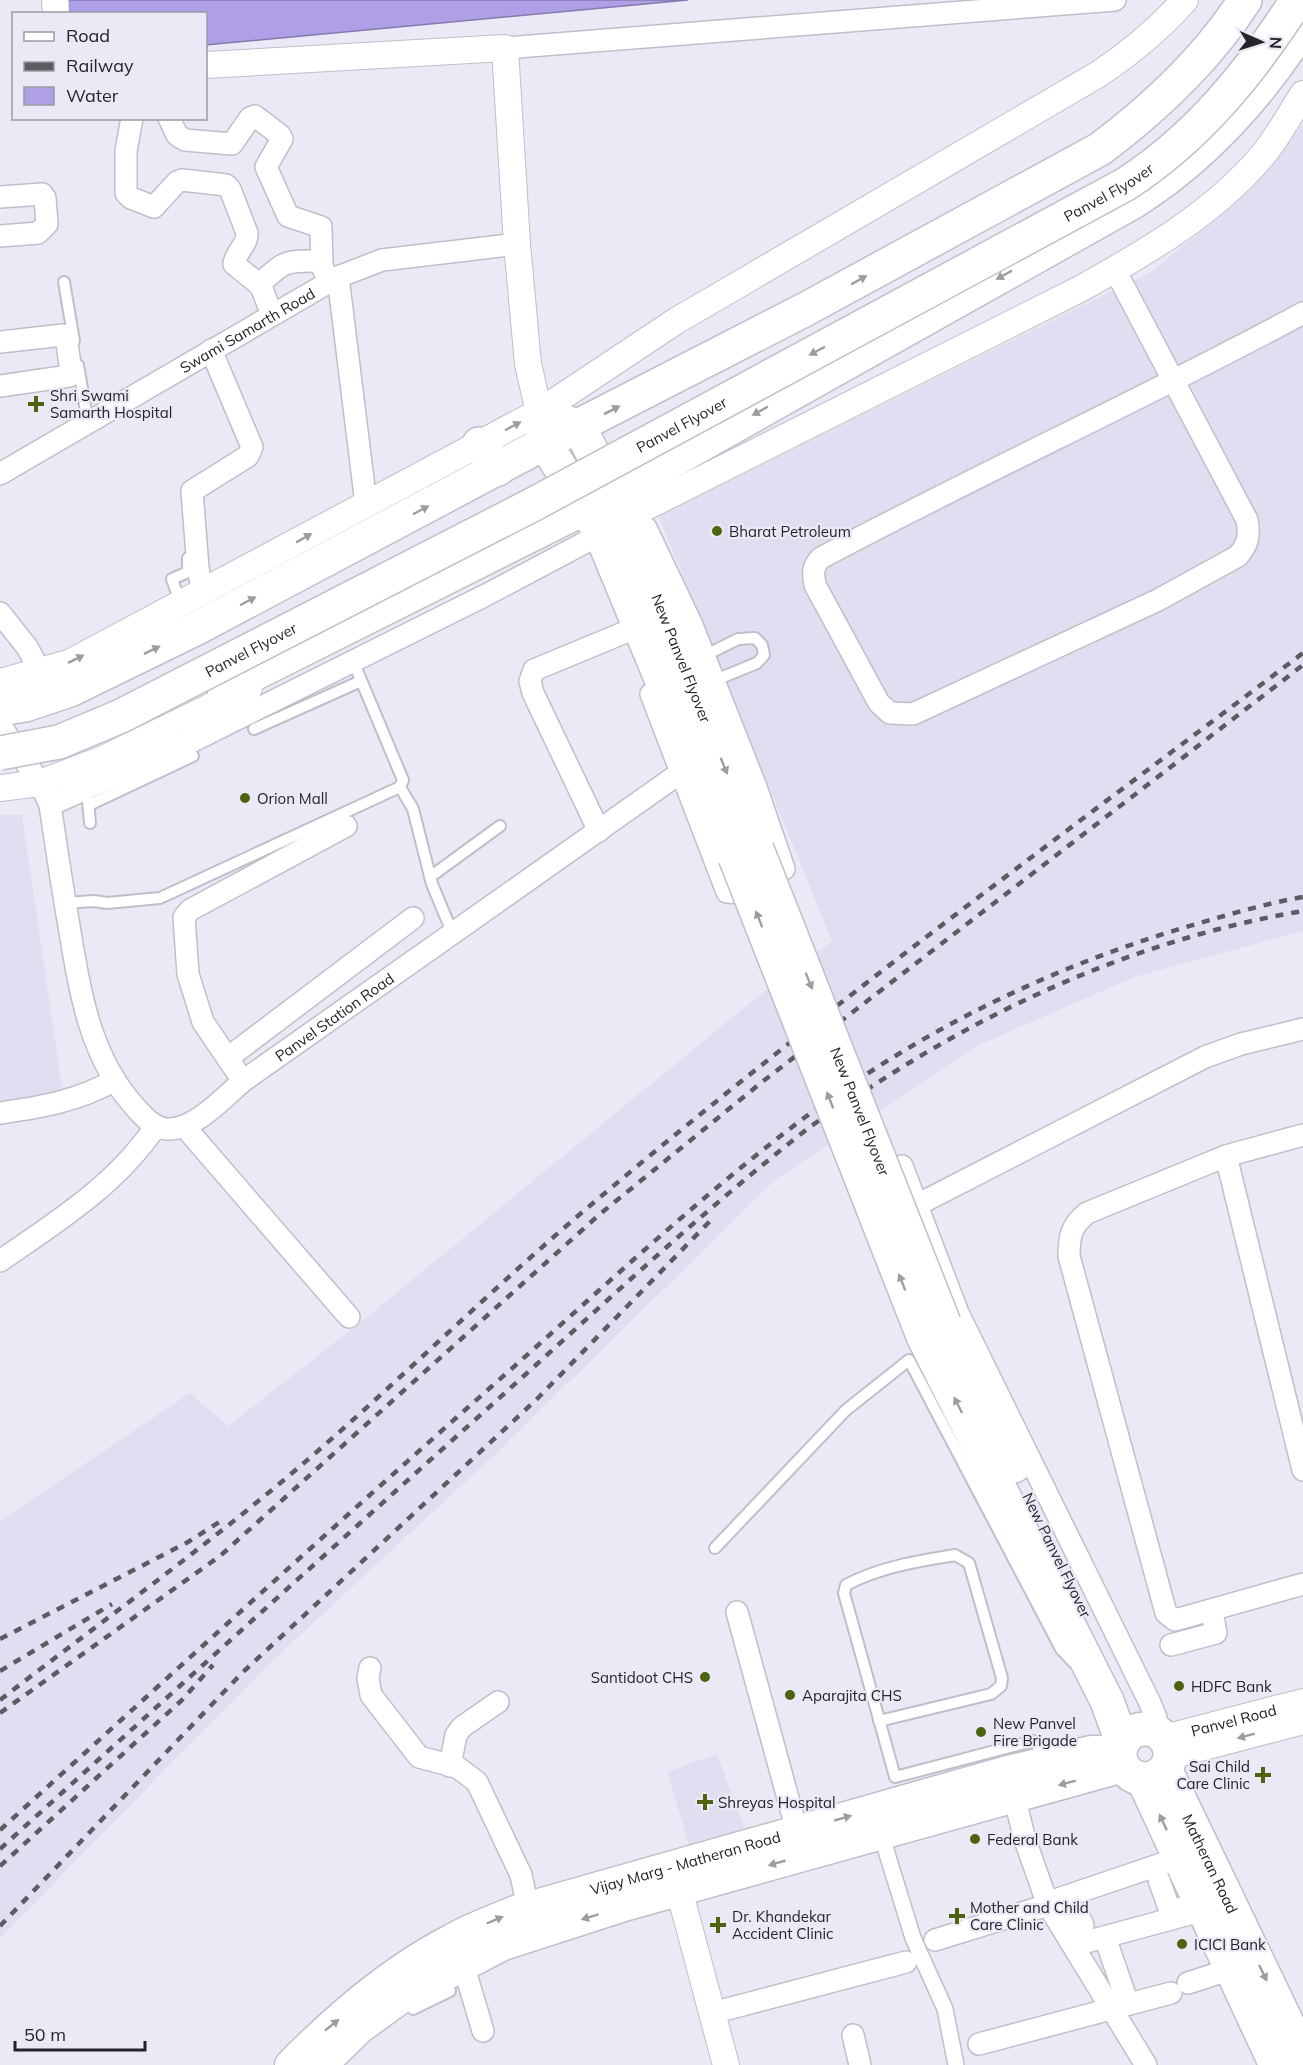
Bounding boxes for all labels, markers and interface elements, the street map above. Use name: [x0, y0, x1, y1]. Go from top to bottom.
legend: [12, 12, 207, 120]
north arrow: [1231, 12, 1291, 72]
text: Road: [66, 24, 110, 47]
text: N: [1266, 36, 1286, 49]
text: Railway: [66, 54, 134, 77]
text: Water: [66, 84, 119, 107]
street label: Panvel Flyover: [1060, 158, 1157, 225]
one-way arrow: [995, 270, 1012, 280]
one-way arrow: [851, 275, 868, 285]
street label: Swami Samarth Road: [176, 283, 318, 377]
one-way arrow: [809, 346, 826, 356]
place label: Shri Swami Samarth Hospital: [50, 386, 172, 422]
street label: Panvel Flyover: [633, 392, 731, 457]
marker: Shri Swami Samarth Hospital: [27, 395, 45, 413]
one-way arrow: [603, 405, 621, 415]
one-way arrow: [752, 406, 769, 416]
one-way arrow: [504, 421, 521, 431]
one-way arrow: [413, 505, 430, 515]
place label: Bharat Petroleum: [729, 522, 851, 541]
marker: Bharat Petroleum: [710, 524, 724, 538]
one-way arrow: [296, 533, 313, 543]
street label: New Panvel Flyover: [648, 591, 716, 726]
one-way arrow: [240, 596, 257, 606]
street label: Panvel Flyover: [202, 618, 300, 681]
one-way arrow: [143, 646, 160, 655]
one-way arrow: [67, 655, 85, 665]
one-way arrow: [719, 758, 729, 776]
place label: Orion Mall: [257, 789, 328, 808]
marker: Orion Mall: [238, 791, 252, 805]
one-way arrow: [754, 910, 763, 928]
street label: Panvel Station Road: [271, 968, 397, 1065]
one-way arrow: [805, 972, 814, 990]
street label: New Panvel Flyover: [827, 1044, 895, 1179]
one-way arrow: [825, 1091, 835, 1109]
one-way arrow: [896, 1273, 906, 1291]
one-way arrow: [953, 1396, 962, 1413]
street label: New Panvel Flyover: [1019, 1489, 1096, 1621]
place label: Santidoot CHS: [591, 1668, 693, 1687]
marker: Santidoot CHS: [698, 1670, 712, 1684]
place label: HDFC Bank: [1191, 1677, 1272, 1696]
marker: HDFC Bank: [1172, 1679, 1186, 1693]
place label: Aparajita CHS: [802, 1686, 902, 1705]
marker: Aparajita CHS: [783, 1688, 797, 1702]
street label: Panvel Road: [1189, 1700, 1278, 1740]
place label: New Panvel Fire Brigade: [993, 1714, 1077, 1750]
marker: New Panvel Fire Brigade: [974, 1725, 988, 1739]
one-way arrow: [1237, 1731, 1256, 1741]
place label: Sai Child Care Clinic: [1176, 1757, 1250, 1793]
marker: Sai Child Care Clinic: [1254, 1766, 1272, 1784]
one-way arrow: [1057, 1779, 1075, 1788]
marker: Shreyas Hospital: [696, 1793, 714, 1811]
place label: Shreyas Hospital: [718, 1793, 836, 1812]
street label: Matheran Road: [1179, 1811, 1242, 1916]
one-way arrow: [834, 1813, 852, 1822]
one-way arrow: [1158, 1813, 1167, 1830]
street label: Vijay Marg - Matheran Road: [588, 1827, 783, 1899]
place label: Federal Bank: [987, 1830, 1078, 1849]
marker: Federal Bank: [968, 1832, 982, 1846]
one-way arrow: [768, 1859, 786, 1868]
place label: Mother and Child Care Clinic: [970, 1898, 1089, 1934]
place label: Dr. Khandekar Accident Clinic: [732, 1907, 834, 1943]
marker: Mother and Child Care Clinic: [948, 1907, 966, 1925]
one-way arrow: [581, 1912, 599, 1922]
one-way arrow: [486, 1915, 504, 1924]
marker: Dr. Khandekar Accident Clinic: [709, 1916, 727, 1934]
place label: ICICI Bank: [1194, 1935, 1266, 1954]
marker: ICICI Bank: [1175, 1937, 1189, 1951]
one-way arrow: [1258, 1965, 1268, 1982]
scale bar: [15, 2014, 146, 2052]
one-way arrow: [324, 2019, 339, 2032]
text: 50 m: [24, 2023, 66, 2046]

